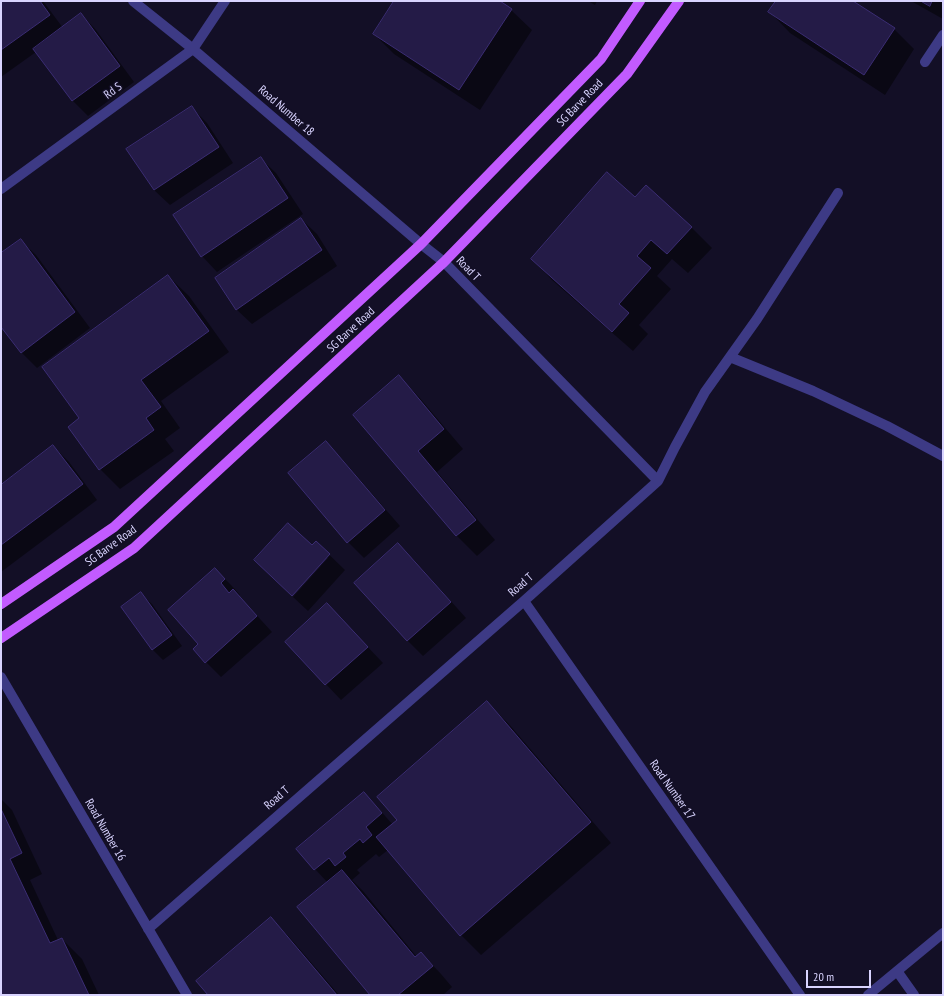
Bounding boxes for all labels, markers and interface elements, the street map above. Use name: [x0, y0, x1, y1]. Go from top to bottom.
street label: SG Barve Road: [554, 76, 606, 130]
street label: Rd S: [101, 80, 125, 102]
street label: Road Number 18: [255, 83, 317, 139]
street label: Road T: [453, 254, 483, 284]
street label: SG Barve Road: [324, 304, 378, 356]
street label: SG Barve Road: [83, 523, 139, 569]
street label: Road T: [506, 570, 536, 600]
street label: Road Number 17: [646, 757, 698, 823]
street label: Road T: [262, 783, 292, 813]
street label: Road Number 16: [81, 796, 129, 864]
scale bar: [808, 962, 873, 988]
text: 20 m: [813, 969, 834, 984]

